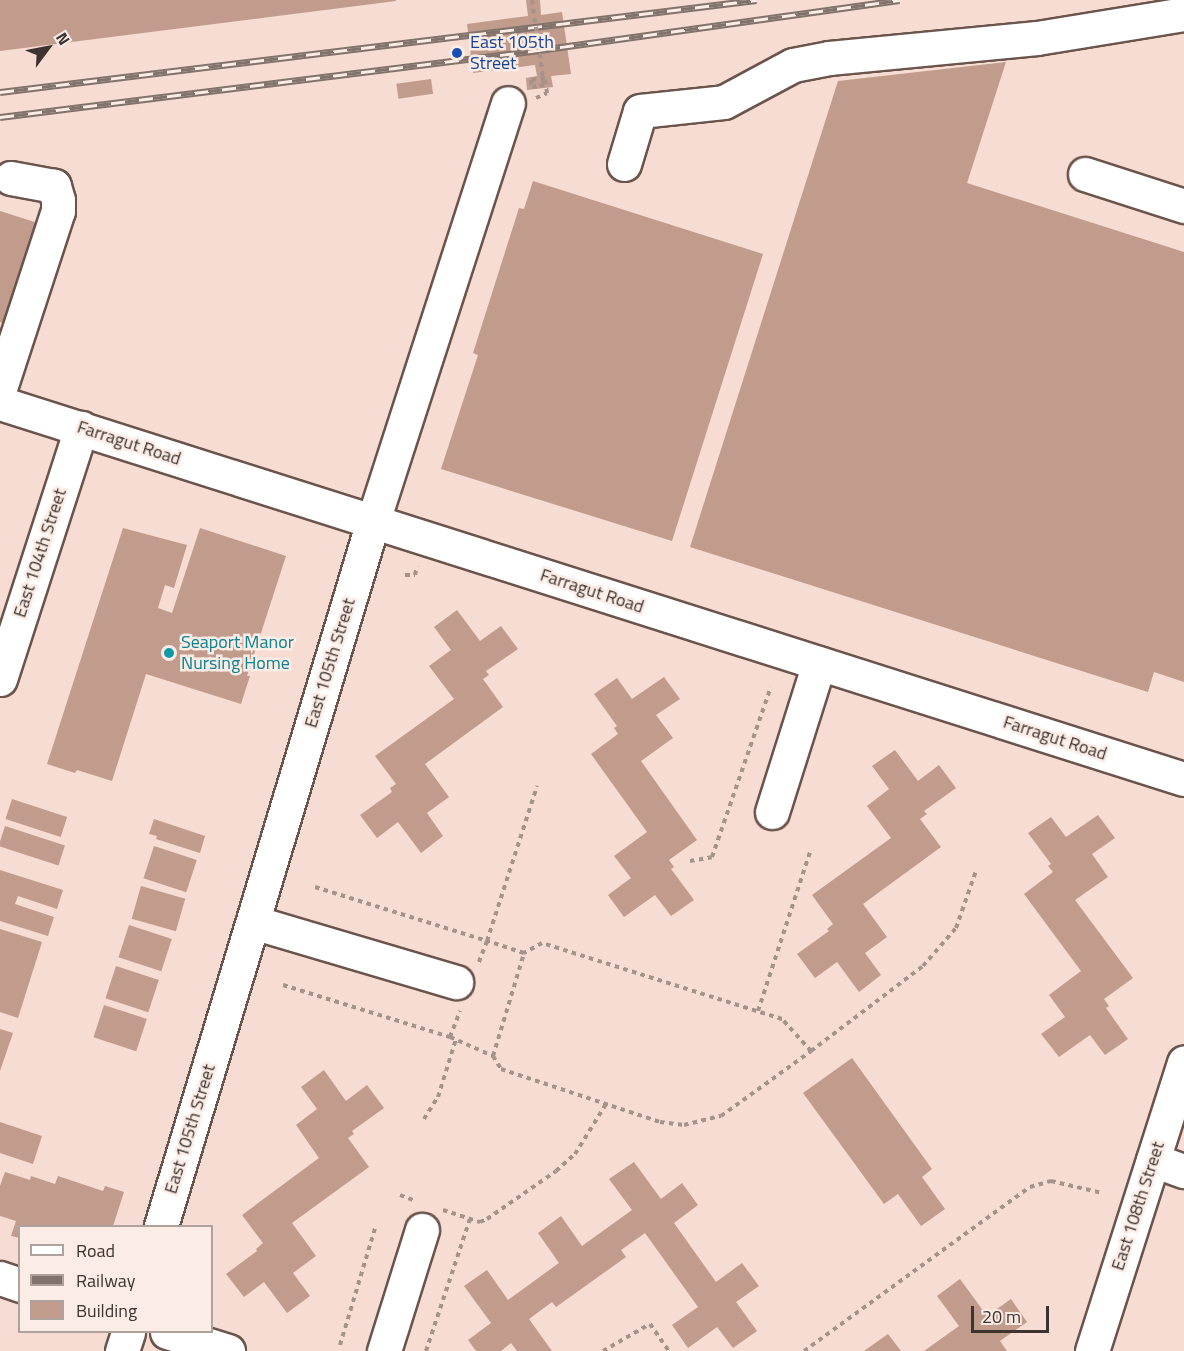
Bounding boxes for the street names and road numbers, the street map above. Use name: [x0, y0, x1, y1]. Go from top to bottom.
street label: Farragut Road: [75, 416, 183, 470]
street label: East 104th Street: [9, 486, 71, 620]
street label: Farragut Road: [538, 564, 646, 618]
street label: East 105th Street: [300, 596, 360, 730]
street label: Farragut Road: [1001, 711, 1109, 765]
street label: East 105th Street: [160, 1062, 220, 1196]
street label: East 108th Street: [1107, 1139, 1169, 1273]

